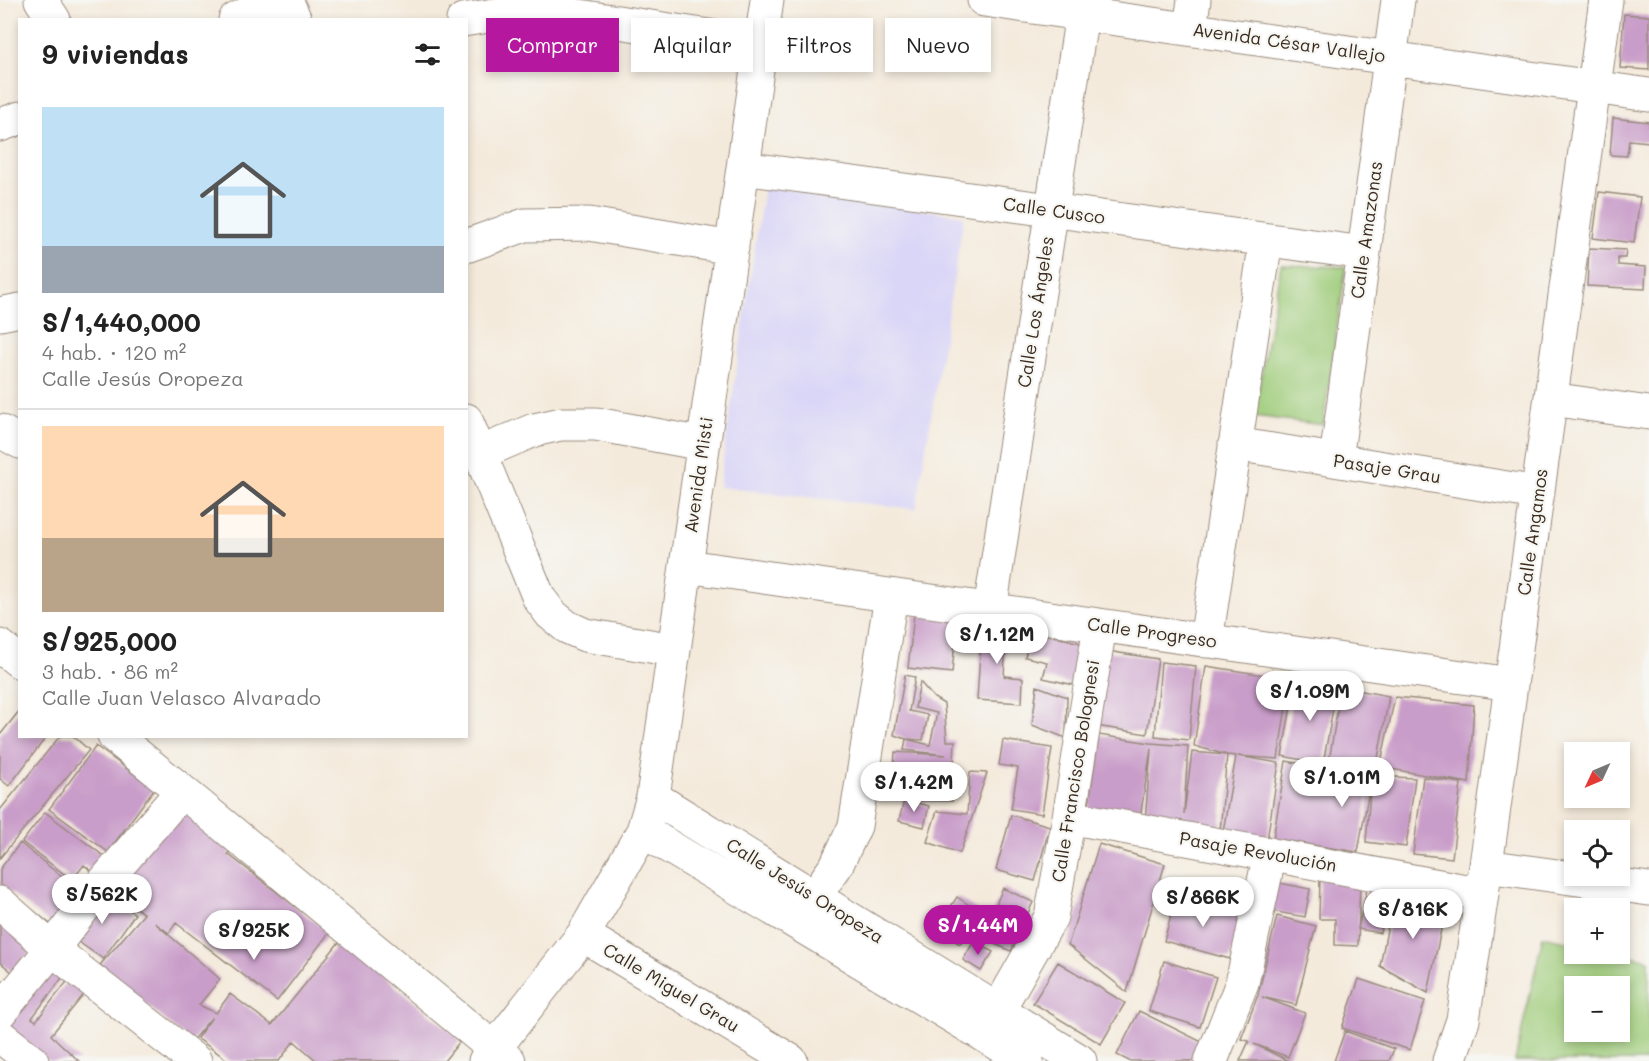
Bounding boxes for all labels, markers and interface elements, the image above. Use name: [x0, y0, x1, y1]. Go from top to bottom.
street label: Avenida César Vallejo: [1191, 17, 1387, 67]
chip: Comprar: [486, 18, 619, 72]
chip: Alquilar: [631, 18, 753, 72]
chip: Filtros: [765, 18, 873, 72]
chip: Nuevo: [885, 18, 991, 72]
text: 9 viviendas: [42, 37, 189, 71]
icon: filters: [411, 38, 444, 71]
icon: home: [189, 146, 297, 254]
street label: Calle Amazonas: [1344, 160, 1388, 300]
street label: Calle Cusco: [1002, 191, 1107, 229]
street label: Calle Los Ángeles: [1011, 234, 1059, 389]
text: S/1,440,000: [42, 305, 201, 339]
text: 4 hab. · 120 m²: [42, 339, 186, 365]
text: Calle Jesús Oropeza: [42, 365, 244, 391]
street label: Avenida Misti: [678, 415, 718, 535]
street label: Pasaje Grau: [1332, 448, 1443, 488]
icon: home: [189, 465, 297, 573]
street label: Calle Angamos: [1511, 467, 1553, 597]
street label: Calle Progreso: [1086, 611, 1219, 653]
pin: S/1.12M: [942, 614, 1052, 665]
text: S/1.12M: [959, 620, 1035, 646]
text: S/925,000: [42, 624, 177, 658]
text: 3 hab. · 86 m²: [42, 658, 178, 684]
street label: Calle Francisco Bolognesi: [1046, 658, 1104, 884]
pin: S/1.09M: [1255, 671, 1365, 722]
text: S/1.09M: [1270, 677, 1350, 703]
text: Calle Juan Velasco Alvarado: [42, 684, 321, 710]
north arrow: [1564, 742, 1630, 808]
map controls: [1564, 742, 1630, 1042]
pin: S/1.01M: [1287, 757, 1397, 808]
pin: S/1.42M: [859, 762, 969, 813]
text: S/1.01M: [1303, 763, 1381, 789]
text: S/1.42M: [874, 768, 954, 794]
button: locate: [1564, 820, 1630, 886]
street label: Pasaje Revolución: [1178, 825, 1339, 877]
street label: Calle Jesús Oropeza: [722, 832, 889, 948]
pin: S/562K: [53, 874, 151, 925]
pin: S/866K: [1154, 877, 1252, 928]
text: S/562K: [66, 880, 138, 906]
text: S/866K: [1166, 883, 1240, 909]
pin: S/816K: [1364, 889, 1462, 940]
text: S/816K: [1378, 895, 1448, 921]
button: +: [1564, 898, 1630, 964]
pin: S/1.44M: [923, 905, 1033, 956]
pin: S/925K: [205, 910, 303, 961]
text: S/1.44M: [938, 911, 1018, 937]
text: S/925K: [218, 916, 290, 942]
street label: Calle Miguel Grau: [599, 937, 744, 1037]
button: −: [1564, 976, 1630, 1042]

